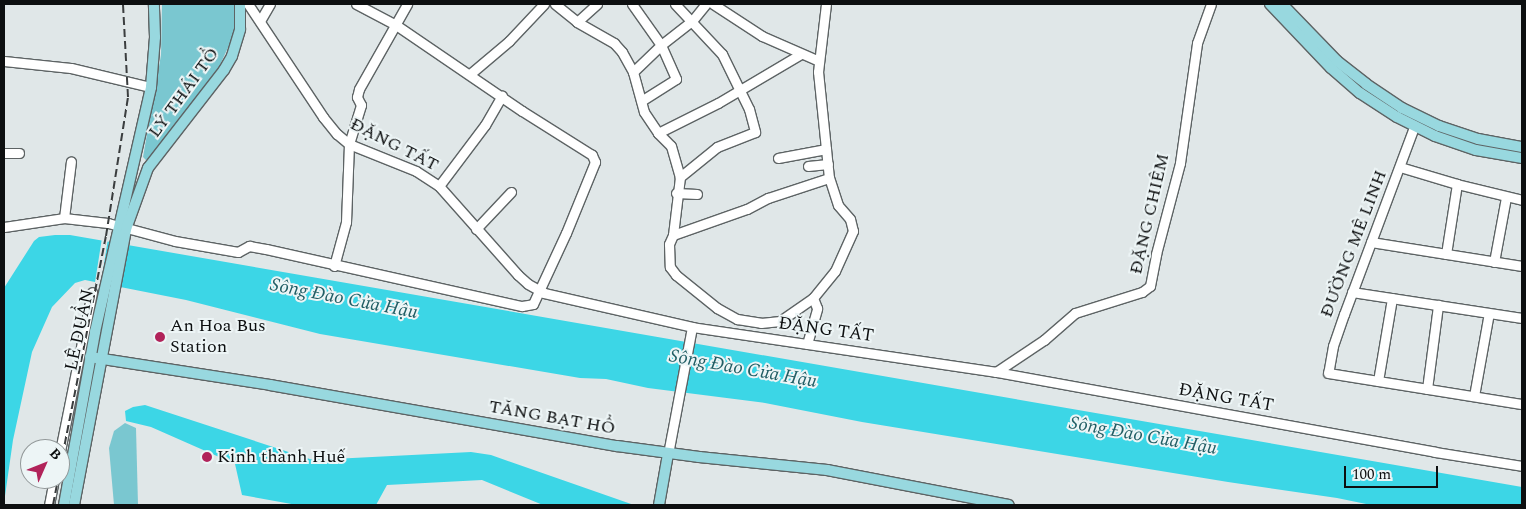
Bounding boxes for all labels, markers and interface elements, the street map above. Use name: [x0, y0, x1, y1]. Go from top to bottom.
street label: LÝ THÁI TỔ: [144, 44, 224, 142]
street label: ĐẶNG TẤT: [346, 114, 442, 176]
street label: ĐẶNG CHIÊM: [1126, 152, 1174, 276]
street label: ĐƯỜNG MÊ LINH: [1316, 167, 1392, 321]
water label: Sông Đào Cửa Hậu: [268, 274, 420, 324]
street label: LÊ DUẨN: [61, 287, 99, 373]
street label: ĐẶNG TẤT: [777, 313, 875, 347]
place label: An Hoa Bus Station: [170, 316, 266, 358]
marker: An Hoa Bus Station: [154, 331, 166, 343]
water label: Sông Đào Cửa Hậu: [667, 345, 819, 393]
street label: ĐẶNG TẤT: [1177, 379, 1275, 417]
street label: TĂNG BẠT HỔ: [487, 396, 617, 440]
water label: Sông Đào Cửa Hậu: [1067, 412, 1219, 460]
north arrow: [20, 439, 70, 489]
text: B: [44, 443, 66, 465]
place label: Kinh thành Huế: [217, 446, 345, 468]
marker: Kinh thành Huế: [201, 451, 213, 463]
scale bar: [1346, 456, 1440, 488]
text: 100 m: [1352, 463, 1391, 486]

